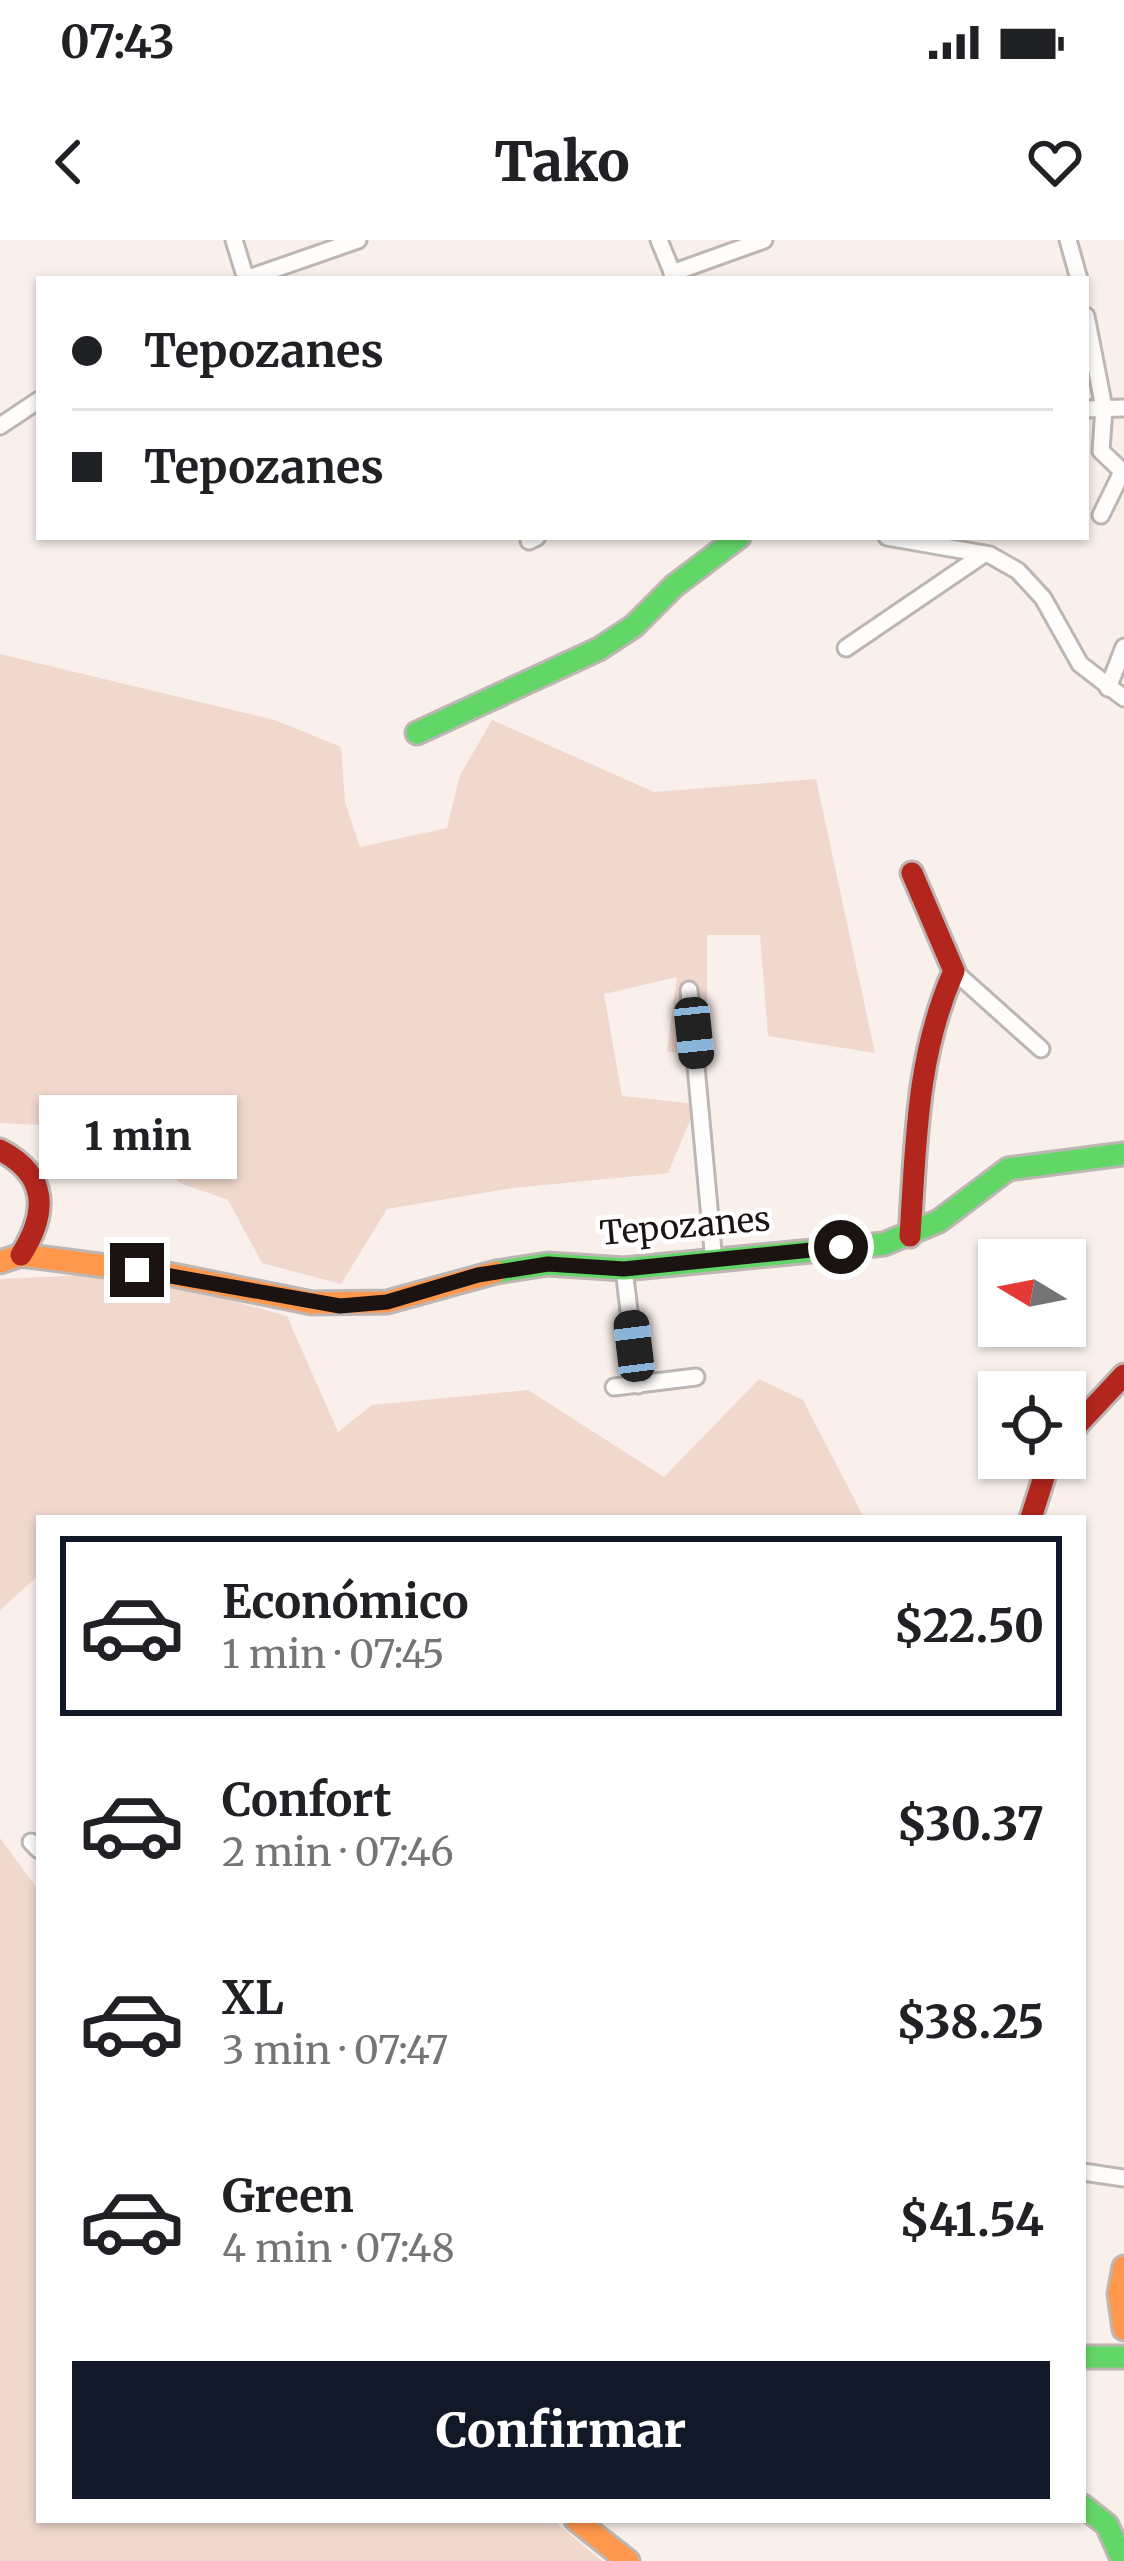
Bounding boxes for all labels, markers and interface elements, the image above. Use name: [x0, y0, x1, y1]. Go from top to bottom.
text: 07:43: [60, 14, 175, 70]
text: Tako: [494, 128, 630, 196]
icon: back: [36, 129, 102, 195]
icon: heart: [1022, 129, 1088, 195]
text: Tepozanes: [144, 323, 384, 379]
text: Tepozanes: [144, 439, 384, 495]
car: [672, 995, 716, 1071]
callout: 1 min: [38, 1096, 236, 1180]
text: 1 min: [85, 1112, 191, 1161]
street label: Tepozanes: [598, 1198, 772, 1254]
route start: [814, 1220, 868, 1274]
north arrow: [978, 1239, 1086, 1347]
map controls: [978, 1239, 1086, 1479]
route end: [110, 1243, 164, 1297]
car: [612, 1308, 656, 1384]
button: locate: [978, 1371, 1086, 1479]
icon: car: [78, 1572, 186, 1680]
text: Económico: [222, 1574, 469, 1630]
text: $22.50: [894, 1598, 1044, 1654]
text: 1 min · 07:45: [222, 1630, 445, 1679]
icon: car: [78, 1770, 186, 1878]
text: Confort: [222, 1772, 392, 1828]
text: $30.37: [897, 1796, 1044, 1852]
text: 2 min · 07:46: [222, 1828, 454, 1877]
icon: car: [78, 1968, 186, 2076]
text: XL: [222, 1970, 284, 2026]
text: $38.25: [896, 1994, 1044, 2050]
text: 3 min · 07:47: [222, 2026, 448, 2075]
icon: car: [78, 2166, 186, 2274]
text: Green: [222, 2168, 354, 2224]
text: $41.54: [899, 2192, 1044, 2248]
text: 4 min · 07:48: [222, 2224, 455, 2273]
button: Confirmar: [72, 2361, 1050, 2499]

